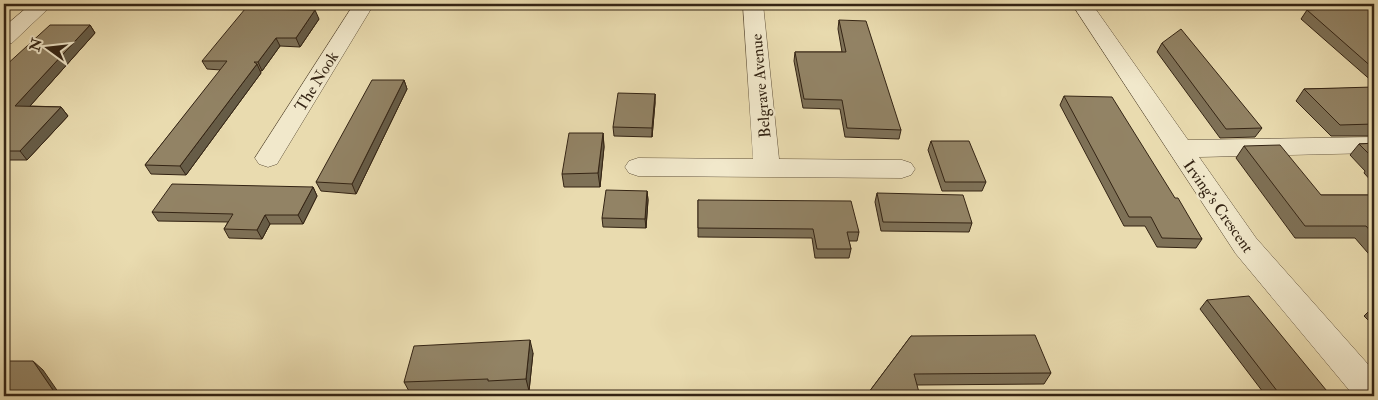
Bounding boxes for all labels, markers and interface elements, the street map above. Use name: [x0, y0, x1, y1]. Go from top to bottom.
north arrow: [22, 22, 72, 72]
street label: Belgrave Avenue: [746, 33, 776, 139]
text: N: [26, 36, 46, 54]
street label: The Nook: [291, 47, 343, 115]
street label: Irving's Crescent: [1179, 156, 1258, 257]

